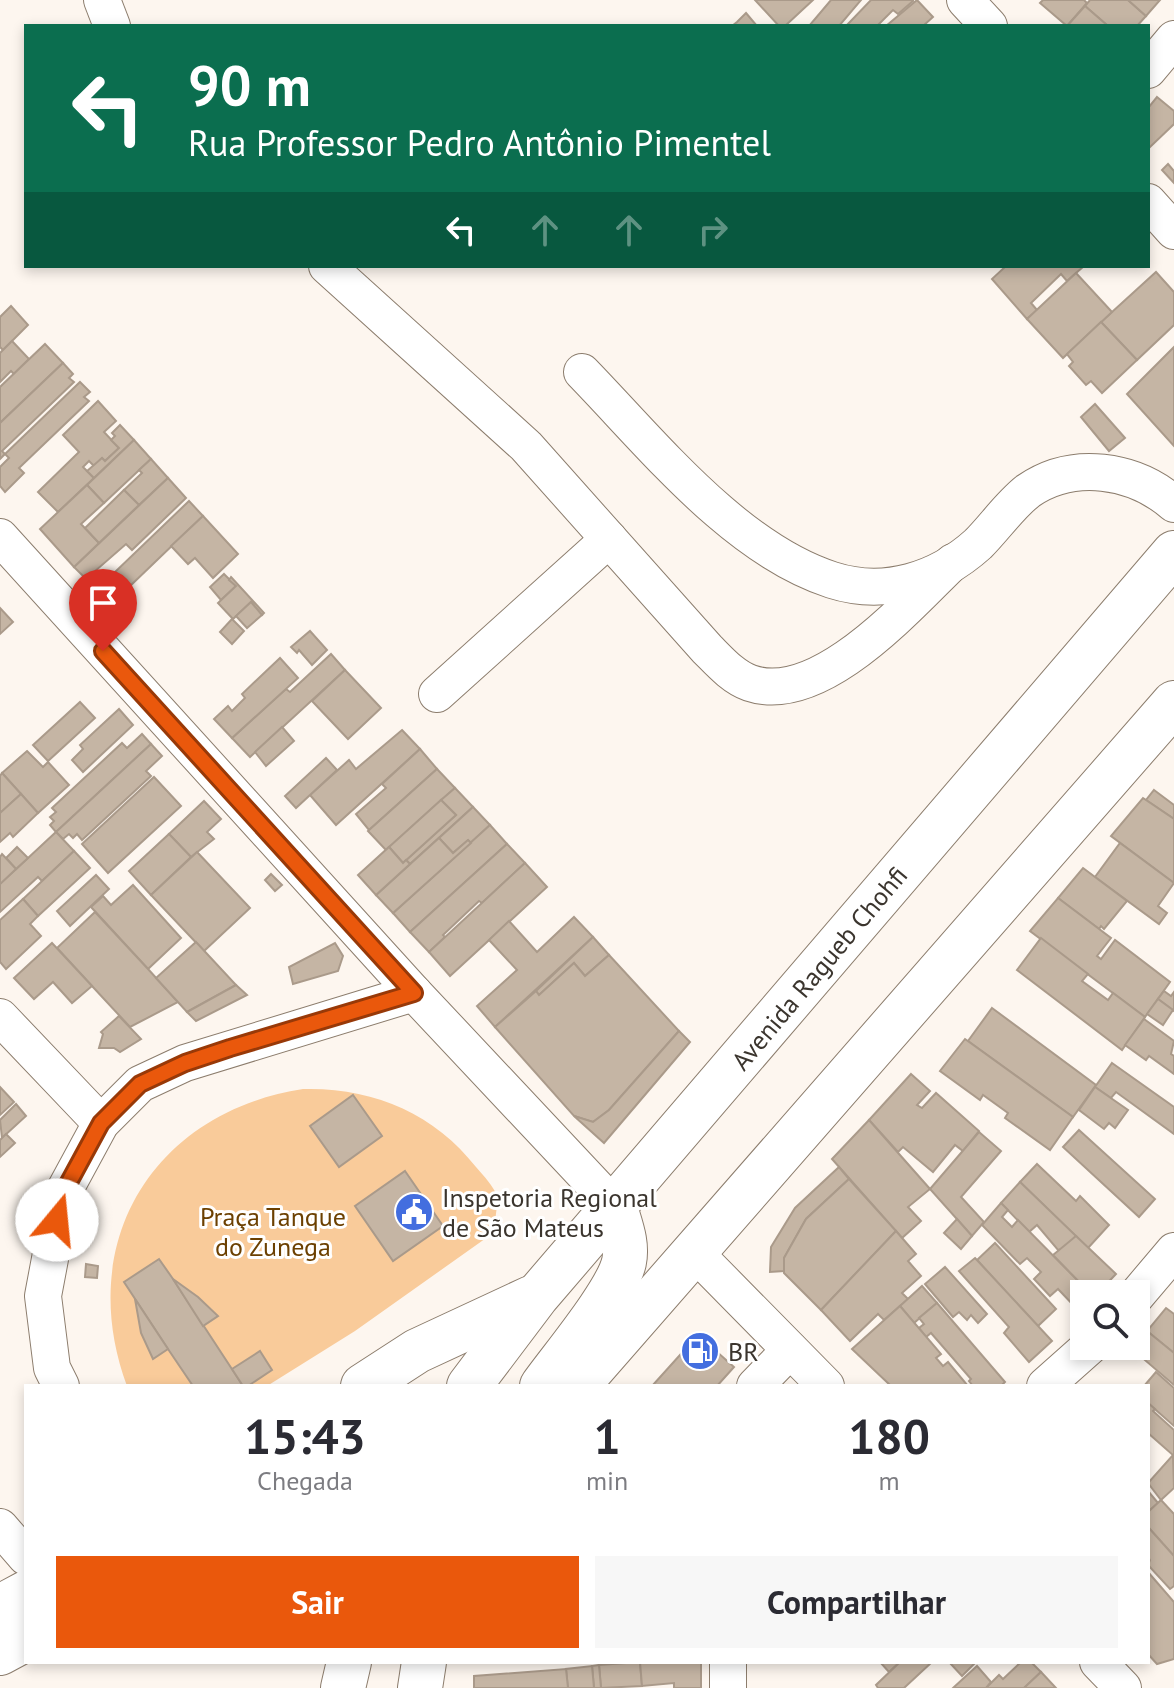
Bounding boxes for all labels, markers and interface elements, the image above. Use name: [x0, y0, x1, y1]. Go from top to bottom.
text: 90 m: [188, 49, 311, 121]
icon: left: [56, 56, 160, 160]
text: Rua Professor Pedro Antônio Pimentel: [188, 119, 771, 166]
icon: left: [439, 208, 483, 252]
icon: ahead: [523, 208, 567, 252]
icon: ahead: [607, 208, 651, 252]
icon: right: [691, 208, 735, 252]
pin: [69, 569, 137, 651]
icon: arrive: [81, 581, 125, 625]
street label: Avenida Ragueb Chohfi: [724, 859, 914, 1077]
position arrow: [15, 1178, 99, 1262]
place label: Inspetoria Regional de São Mateus: [442, 1181, 657, 1244]
public building icon: Inspetoria Regional de São Mateus: [393, 1191, 435, 1233]
park label: Praça Tanque do Zunega: [200, 1200, 346, 1263]
map controls: [1070, 1280, 1150, 1360]
button: search: [1070, 1280, 1150, 1360]
fuel station icon: BR: [679, 1330, 721, 1372]
place label: BR: [728, 1335, 759, 1368]
text: 15:43: [244, 1405, 366, 1467]
text: 1: [593, 1405, 621, 1467]
text: 180: [848, 1405, 930, 1467]
text: Chegada: [257, 1464, 353, 1497]
text: min: [586, 1464, 628, 1497]
text: m: [879, 1464, 900, 1497]
button: Sair: [56, 1556, 579, 1648]
button: Compartilhar: [595, 1556, 1118, 1648]

